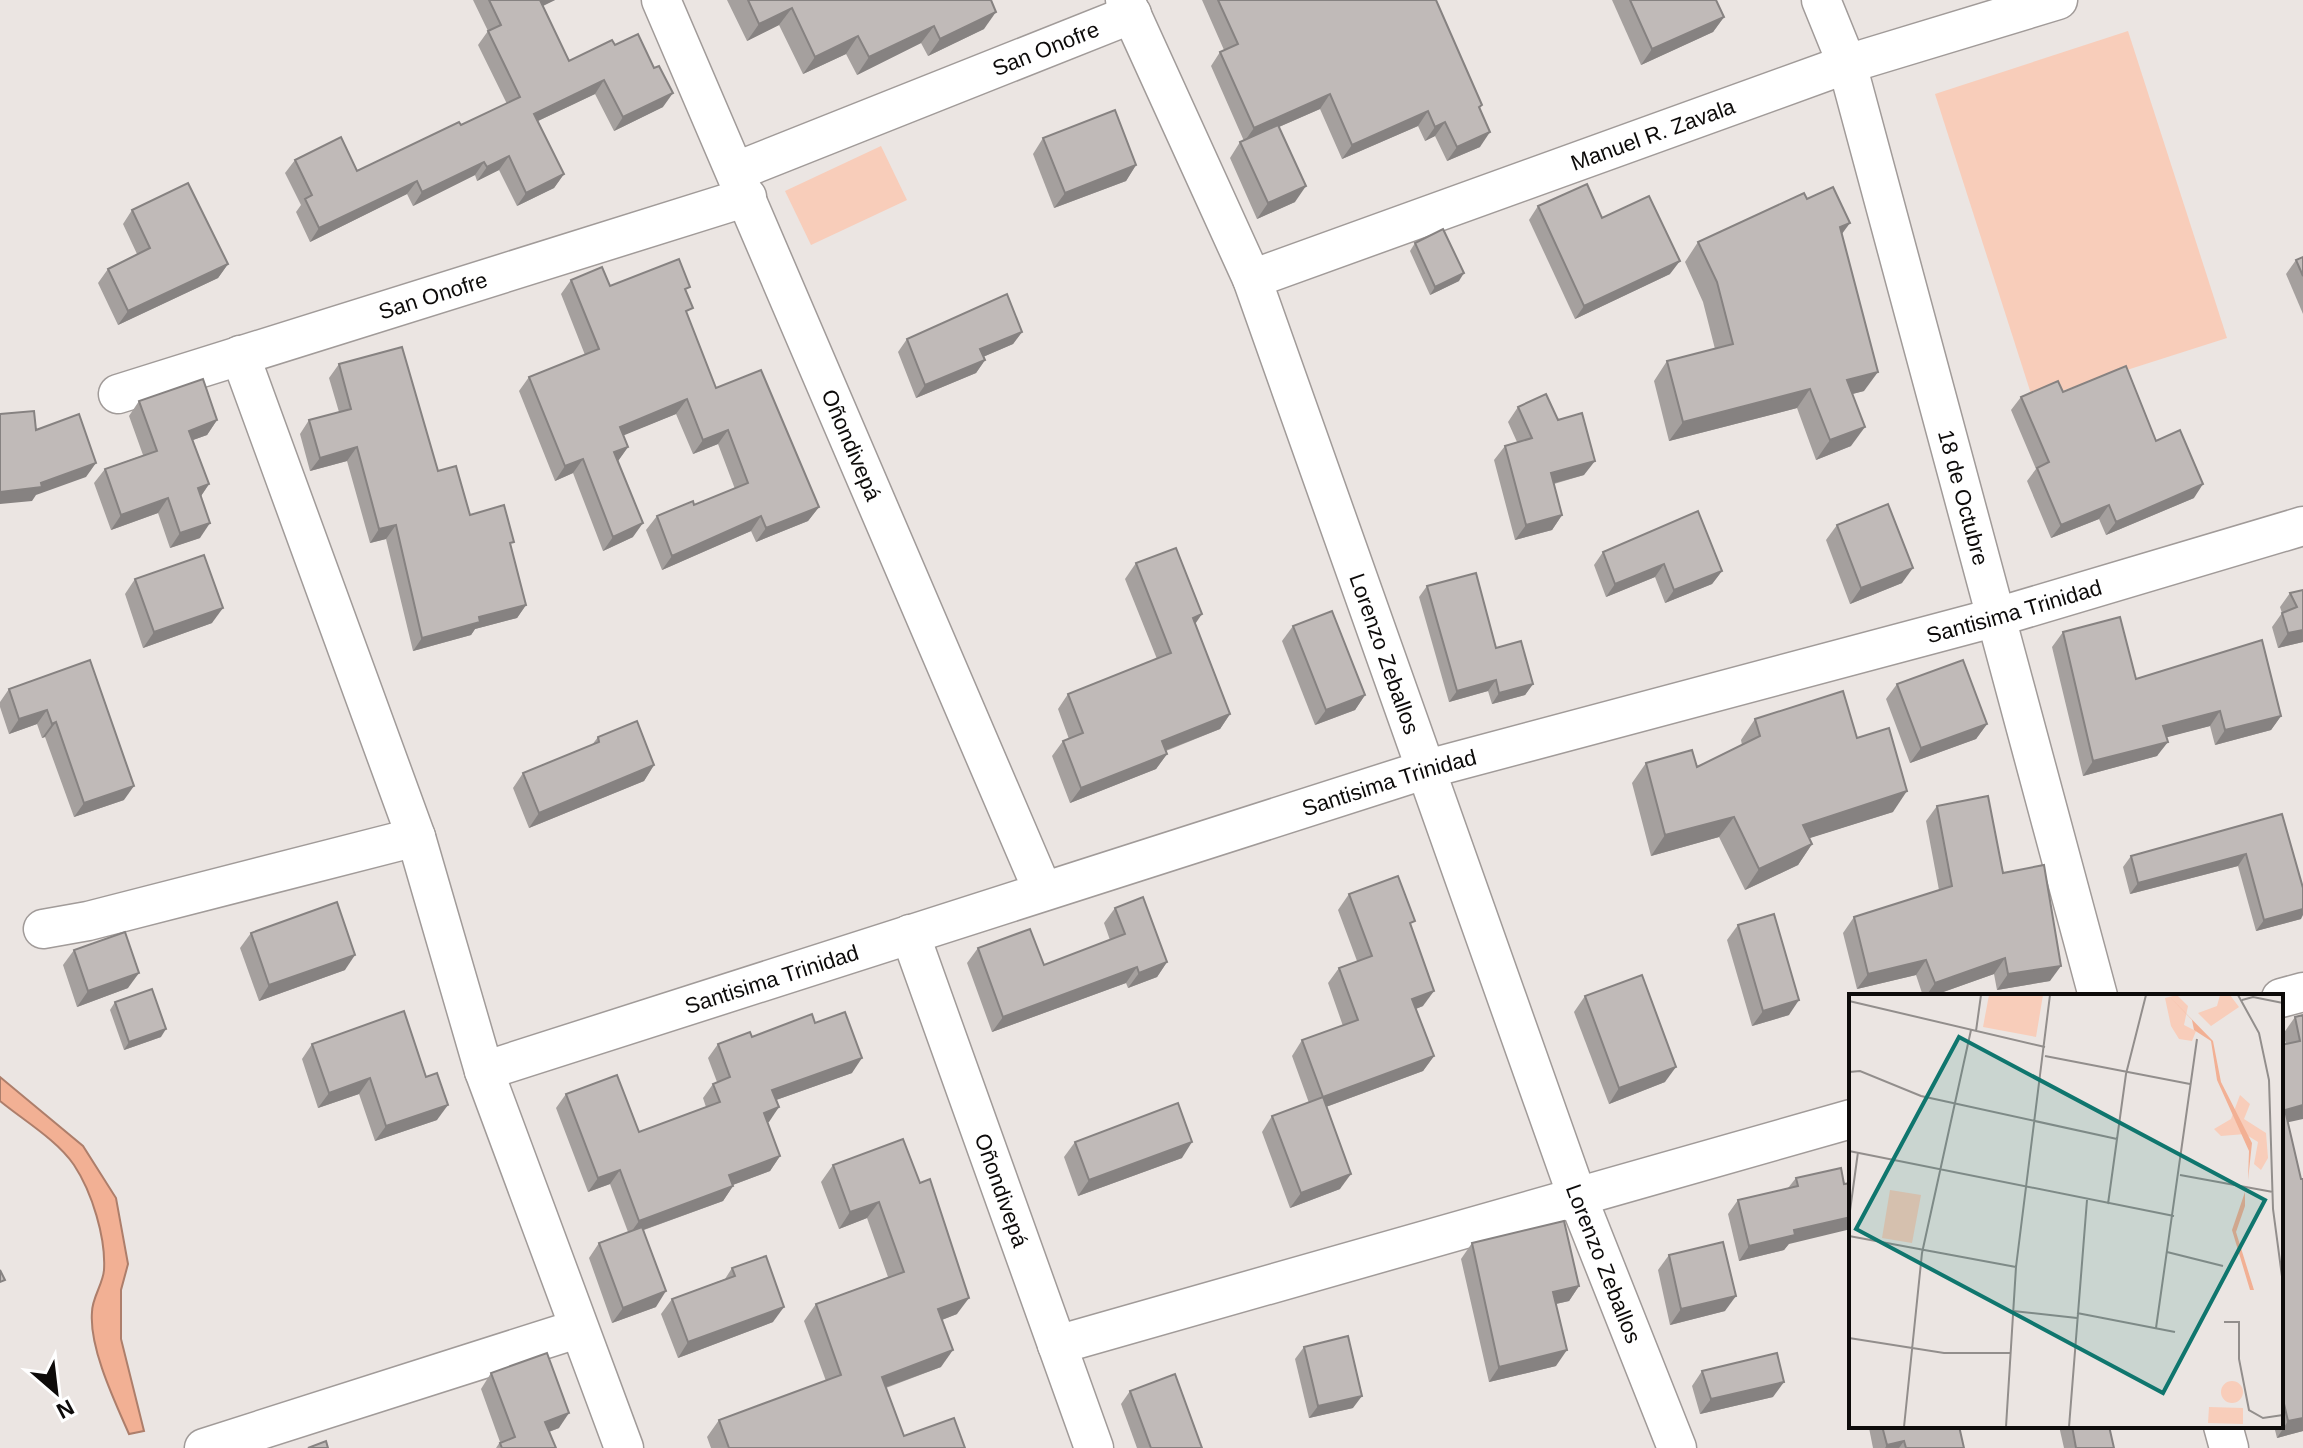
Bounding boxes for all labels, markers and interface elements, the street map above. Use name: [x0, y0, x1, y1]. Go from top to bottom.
street label: San Onofre: [989, 16, 1103, 81]
street label: Manuel R. Zavala: [1567, 93, 1739, 176]
street label: San Onofre: [376, 267, 491, 325]
street label: Oñondivepá: [816, 386, 886, 505]
street label: 18 de Octubre: [1933, 427, 1993, 568]
street label: Lorenzo Zeballos: [1344, 570, 1424, 738]
street label: Santisima Trinidad: [1924, 575, 2105, 648]
street label: Santisima Trinidad: [1299, 744, 1479, 821]
street label: Santisima Trinidad: [682, 940, 862, 1019]
inset map: [1849, 994, 2283, 1428]
street label: Oñondivepá: [969, 1130, 1033, 1251]
street label: Lorenzo Zeballos: [1561, 1181, 1646, 1347]
north arrow: [16, 1352, 96, 1432]
text: N: [52, 1394, 78, 1424]

